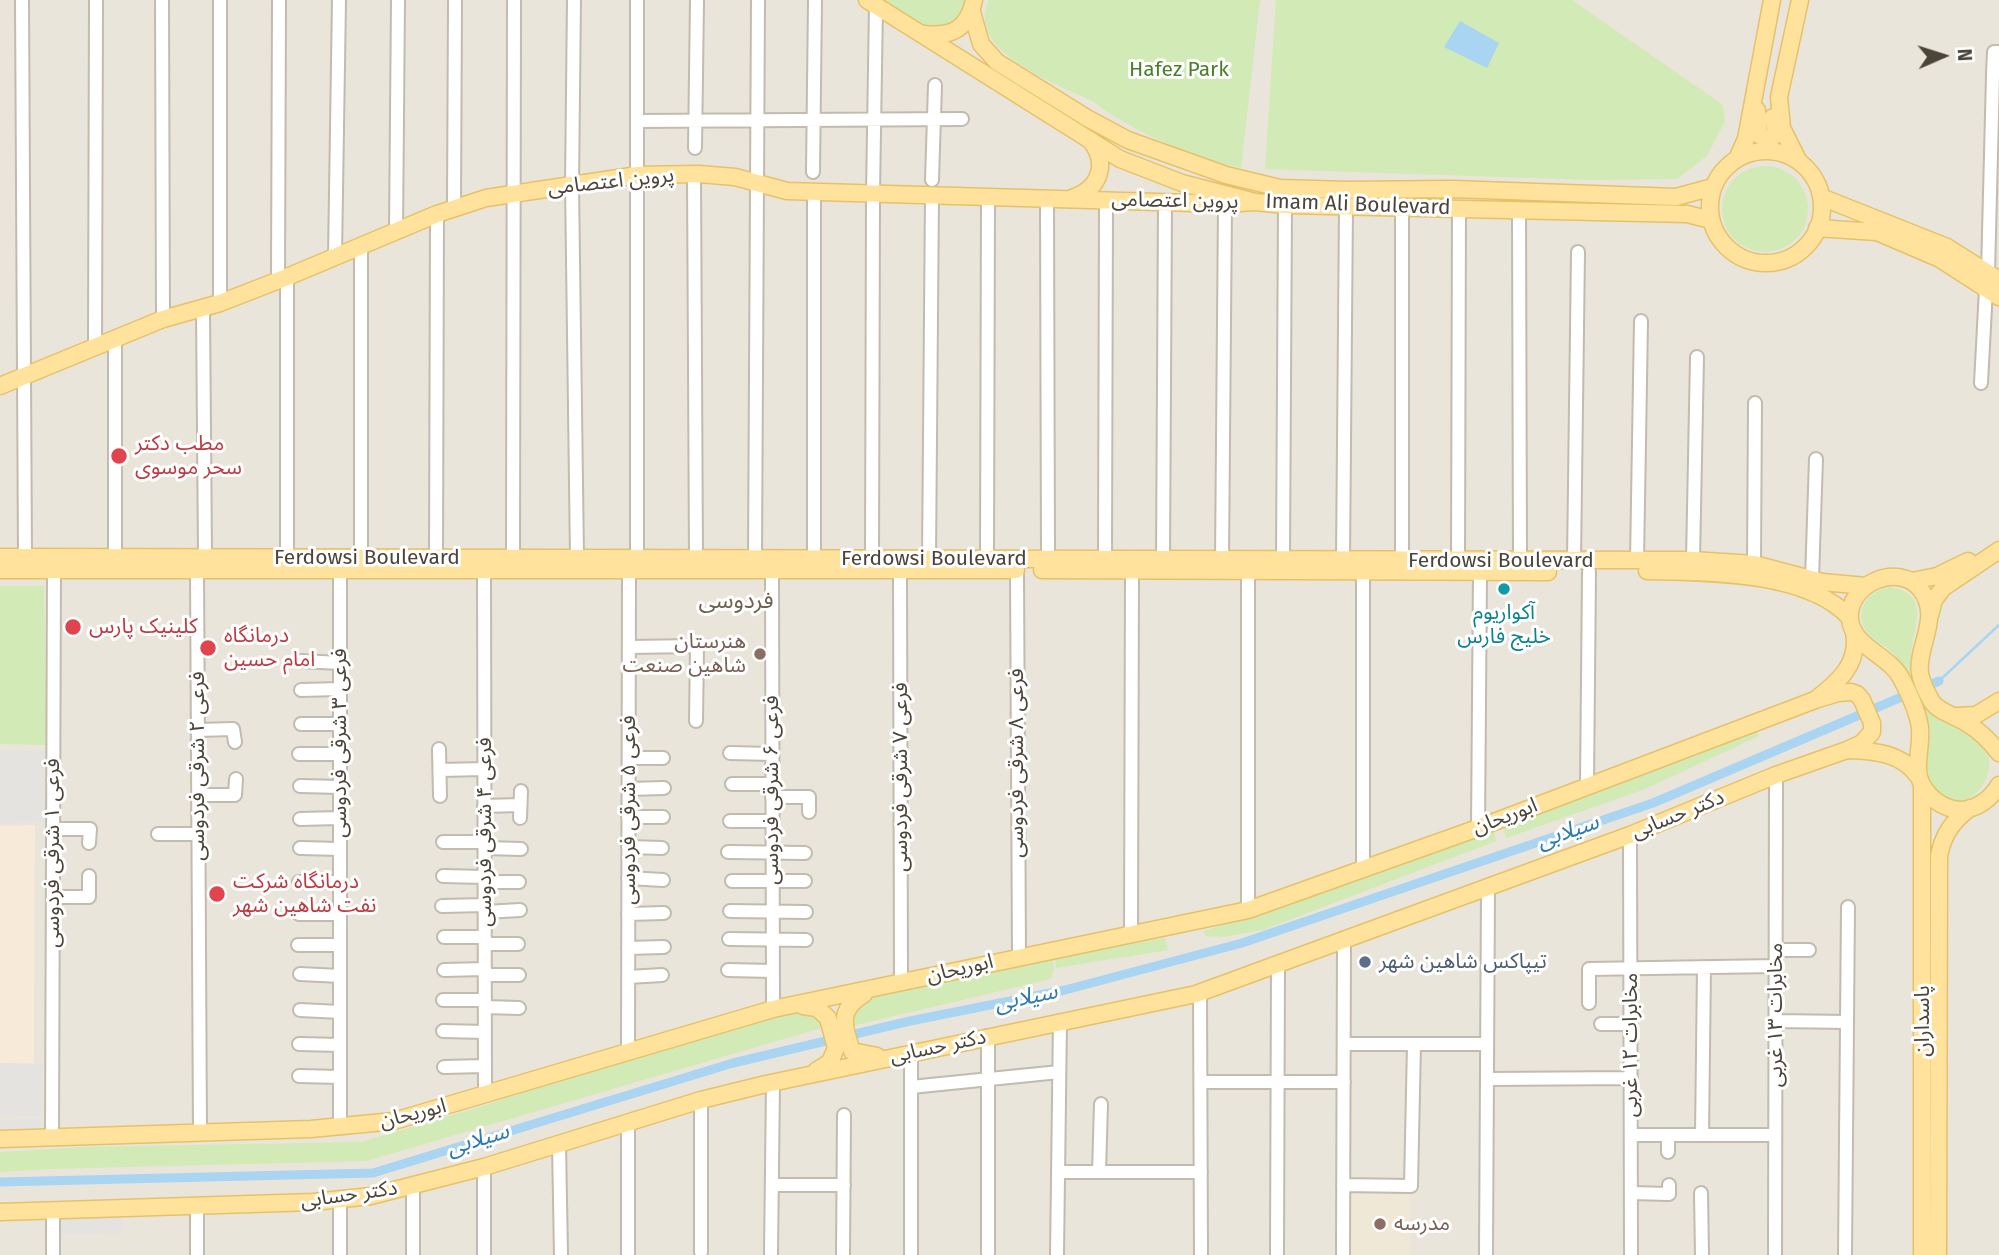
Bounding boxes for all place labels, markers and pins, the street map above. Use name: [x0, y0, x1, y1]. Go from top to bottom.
place label: مطب دکتر سحر موسوی: [135, 431, 242, 481]
marker: مطب دکتر سحر موسوی: [109, 446, 129, 466]
marker: آکواریوم خلیج فارس: [1496, 581, 1512, 597]
place label: آکواریوم خلیج فارس: [1457, 600, 1551, 650]
place label: کلینیک پارس: [89, 614, 198, 640]
marker: کلینیک پارس: [63, 617, 83, 637]
place label: درمانگاه امام حسین: [224, 623, 315, 673]
place label: هنرستان شاهین صنعت: [623, 629, 746, 679]
marker: درمانگاه امام حسین: [198, 638, 218, 658]
marker: هنرستان شاهین صنعت: [752, 646, 768, 662]
place label: درمانگاه شرکت نفت شاهین شهر: [233, 869, 376, 919]
marker: درمانگاه شرکت نفت شاهین شهر: [207, 884, 227, 904]
place label: تیپاکس شاهین شهر: [1379, 949, 1547, 975]
marker: تیپاکس شاهین شهر: [1357, 954, 1373, 970]
place label: مدرسه: [1394, 1211, 1450, 1237]
marker: مدرسه: [1372, 1216, 1388, 1232]

